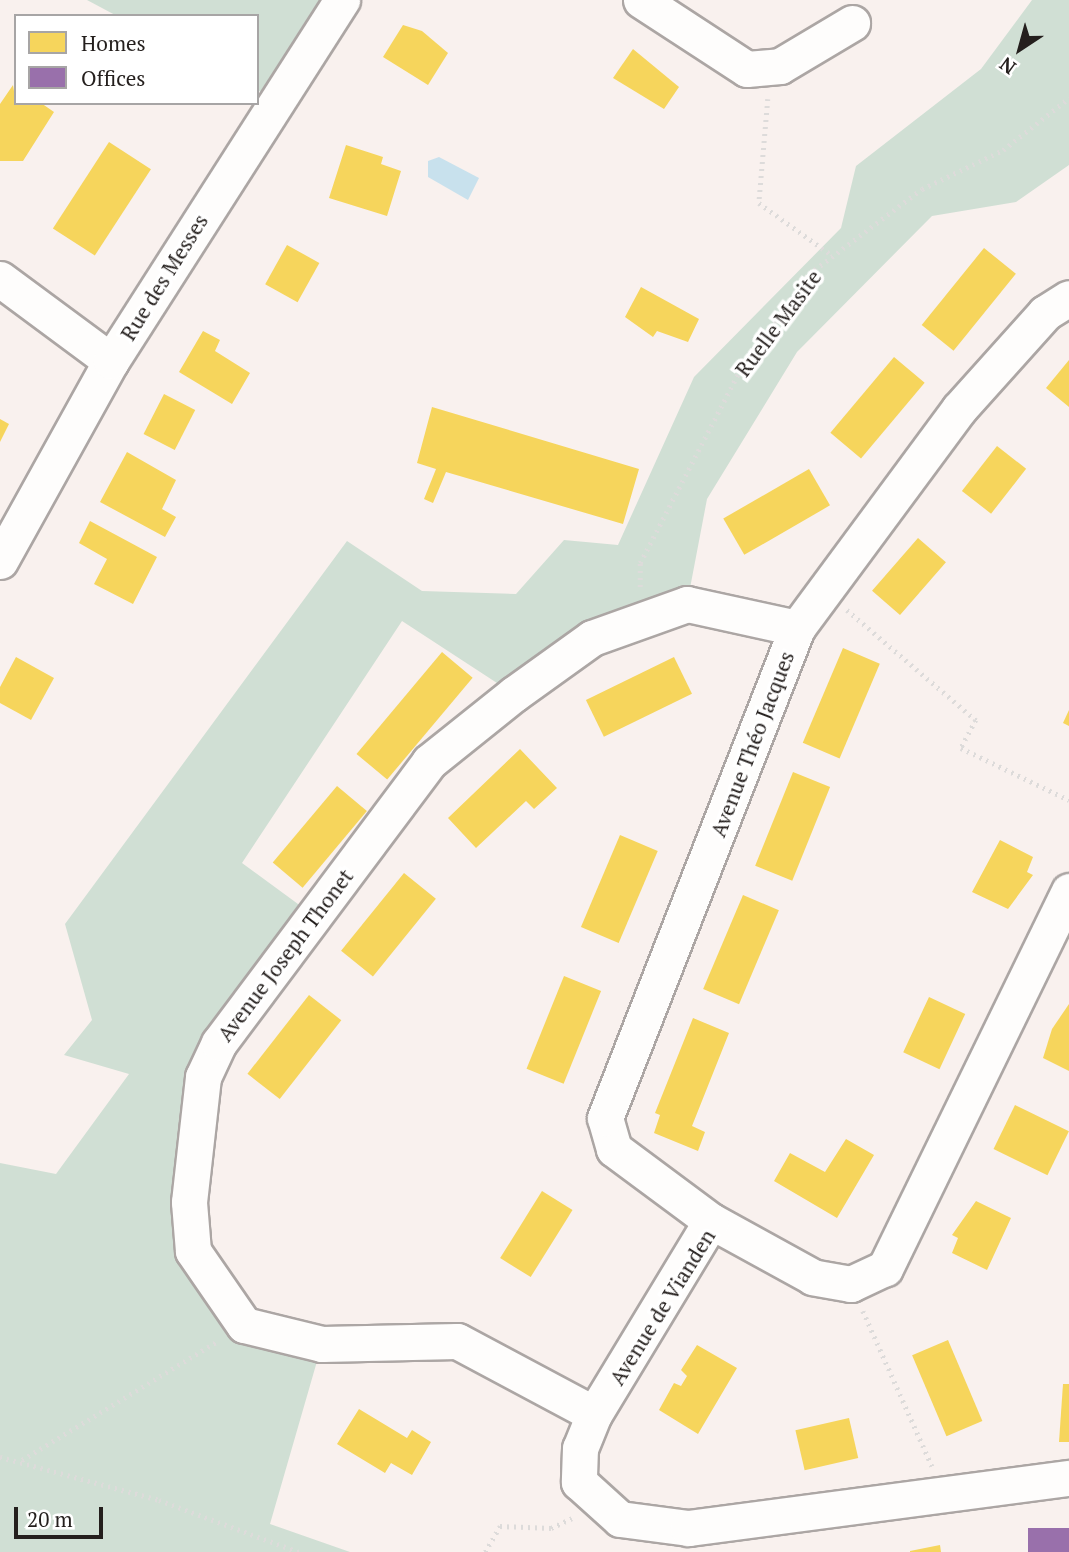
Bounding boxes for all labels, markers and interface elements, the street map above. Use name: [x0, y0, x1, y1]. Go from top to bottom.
legend: [14, 14, 259, 105]
north arrow: [985, 14, 1055, 84]
text: Homes: [81, 29, 146, 57]
text: N: [994, 52, 1021, 81]
text: Offices: [81, 64, 145, 92]
street label: Rue des Messes: [115, 209, 213, 345]
street label: Ruelle Masite: [730, 265, 826, 381]
street label: Avenue Théo Jacques: [705, 648, 799, 840]
street label: Avenue Joseph Thonet: [212, 864, 358, 1046]
street label: Avenue de Vianden: [604, 1224, 720, 1390]
scale bar: [18, 1492, 107, 1536]
text: 20 m: [27, 1505, 73, 1533]

